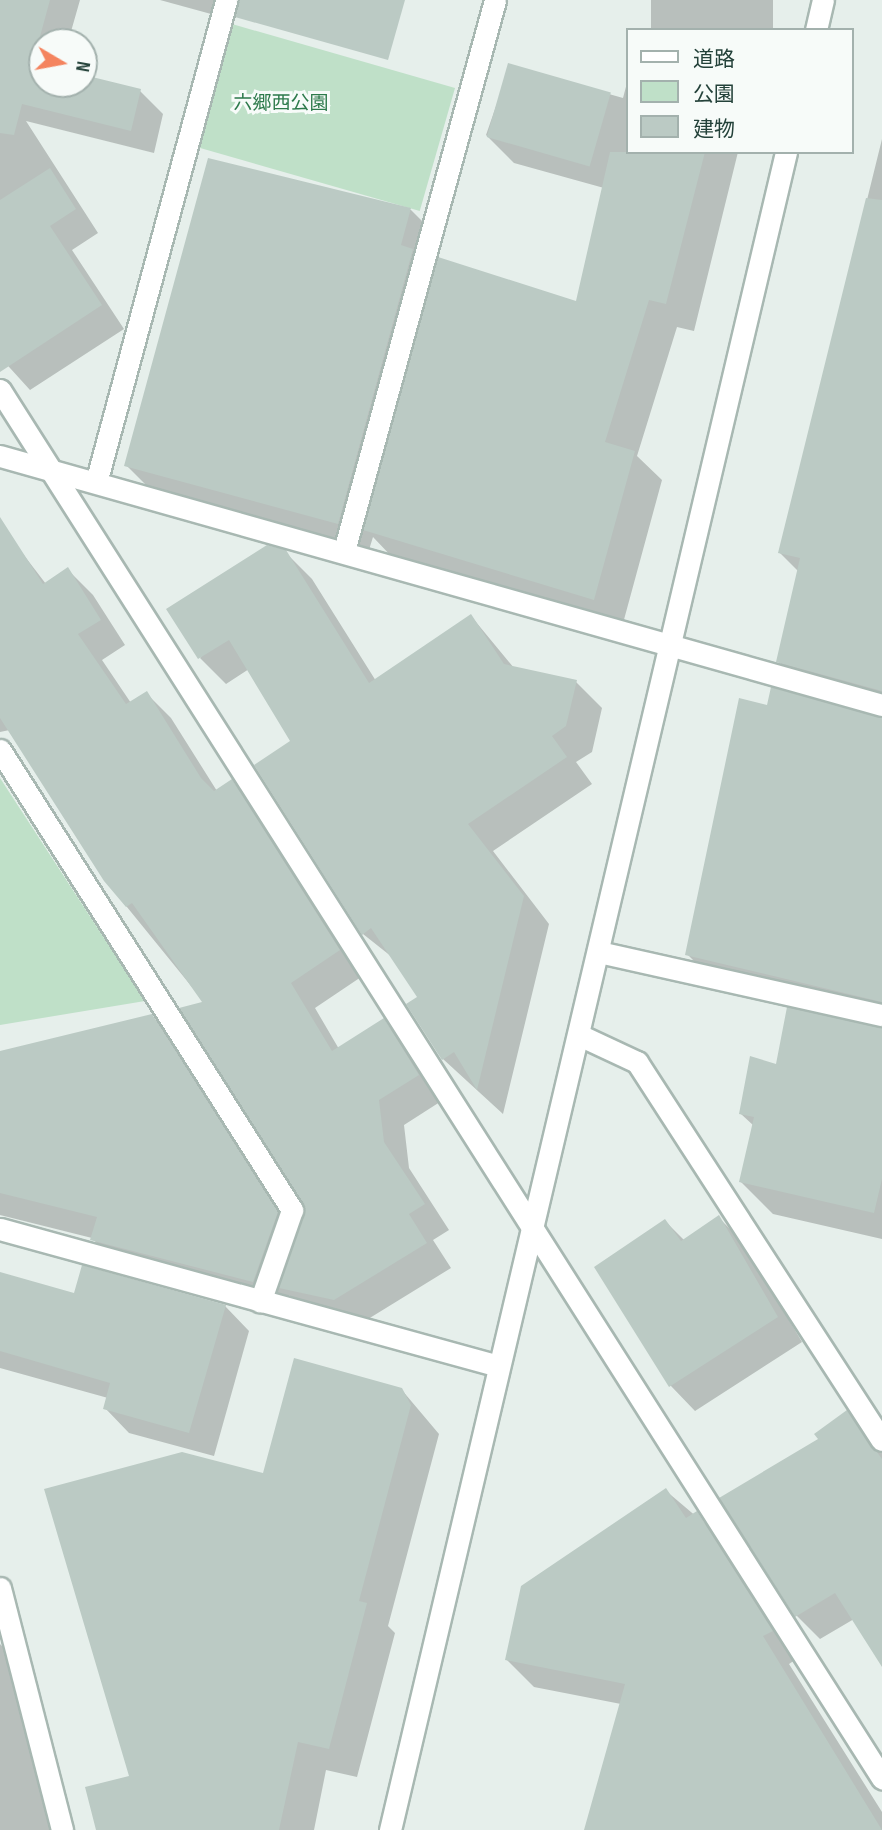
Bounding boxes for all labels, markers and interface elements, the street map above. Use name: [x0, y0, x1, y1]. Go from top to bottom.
north arrow: [28, 28, 98, 98]
legend: [626, 28, 854, 154]
text: 道路: [693, 47, 735, 72]
text: N: [70, 59, 94, 73]
text: 公園: [693, 82, 735, 107]
park label: 六郷西公園: [234, 93, 328, 115]
text: 建物: [693, 117, 735, 142]

